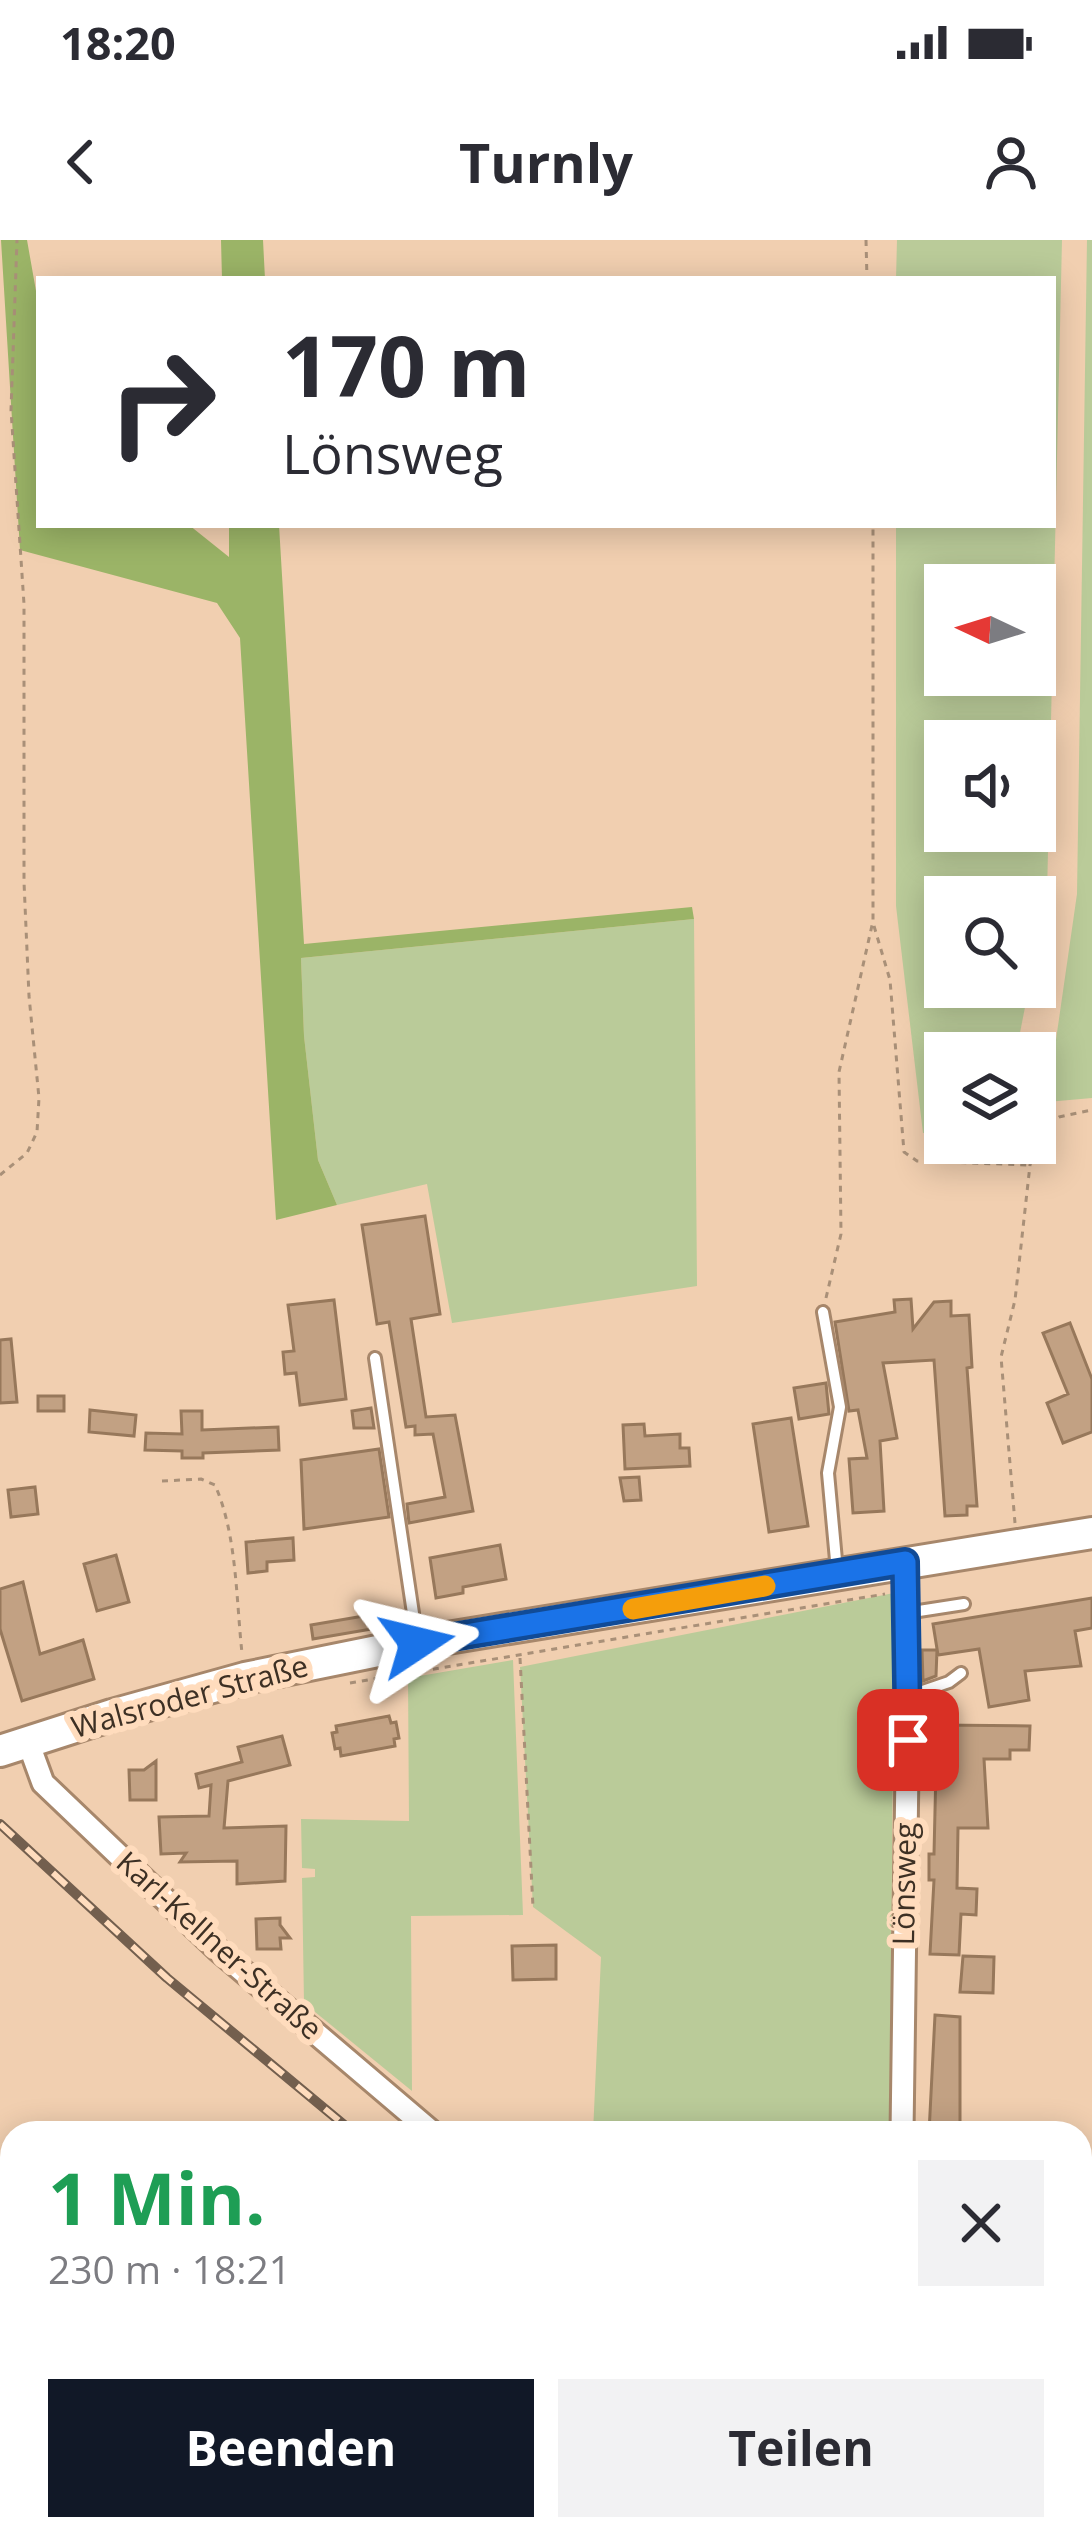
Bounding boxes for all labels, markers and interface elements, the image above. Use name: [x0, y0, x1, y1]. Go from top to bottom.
text: 18:20: [60, 12, 176, 73]
text: Turnly: [459, 125, 633, 199]
icon: back: [48, 129, 114, 195]
icon: person: [978, 129, 1044, 195]
text: 170 m: [282, 307, 530, 422]
icon: right: [84, 324, 240, 480]
text: Lönsweg: [282, 416, 503, 490]
north arrow: [924, 564, 1056, 696]
map controls: [924, 564, 1056, 1164]
button: sound: [924, 720, 1056, 852]
button: search: [924, 876, 1056, 1008]
button: layers: [924, 1032, 1056, 1164]
position arrow: [354, 1580, 480, 1706]
street label: Walsroder Straße: [67, 1644, 312, 1747]
pin: [857, 1689, 959, 1791]
icon: arrive: [875, 1707, 941, 1773]
street label: Lönsweg: [882, 1822, 925, 1946]
street label: Karl-Kellner-Straße: [108, 1841, 332, 2048]
text: 1 Min.: [48, 2148, 266, 2246]
button: close: [918, 2160, 1044, 2286]
text: 230 m · 18:21: [48, 2242, 291, 2295]
button: Beenden: [48, 2379, 534, 2517]
button: Teilen: [558, 2379, 1044, 2517]

